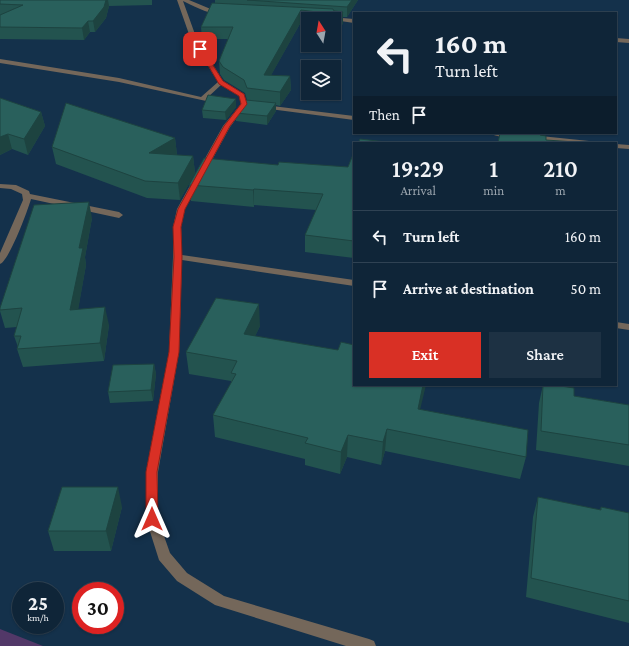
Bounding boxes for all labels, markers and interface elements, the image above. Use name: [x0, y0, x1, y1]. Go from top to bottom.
north arrow: [301, 12, 341, 52]
map controls: [301, 12, 341, 100]
icon: left: [369, 28, 421, 80]
text: 160 m: [435, 28, 507, 59]
pin: [183, 32, 217, 66]
icon: arrive: [189, 38, 211, 60]
button: layers: [301, 60, 341, 100]
text: Turn left: [435, 61, 498, 81]
icon: arrive: [408, 104, 430, 126]
text: Then: [369, 107, 400, 123]
text: 19:29: [392, 155, 444, 182]
text: 1: [489, 155, 498, 182]
text: 210: [543, 155, 578, 182]
text: Arrival: [400, 183, 436, 198]
text: min: [483, 183, 504, 198]
text: m: [555, 183, 566, 198]
icon: left: [369, 226, 391, 248]
text: Turn left: [403, 229, 459, 245]
text: 160 m: [565, 229, 601, 245]
icon: arrive: [369, 278, 391, 300]
text: Arrive at destination: [403, 281, 534, 297]
text: 50 m: [571, 281, 601, 297]
button: Exit: [369, 332, 481, 378]
button: Share: [489, 332, 601, 378]
position arrow: [131, 498, 173, 540]
speed limit sign: 30: [72, 582, 124, 634]
text: 25: [28, 592, 48, 614]
text: km/h: [27, 612, 49, 623]

